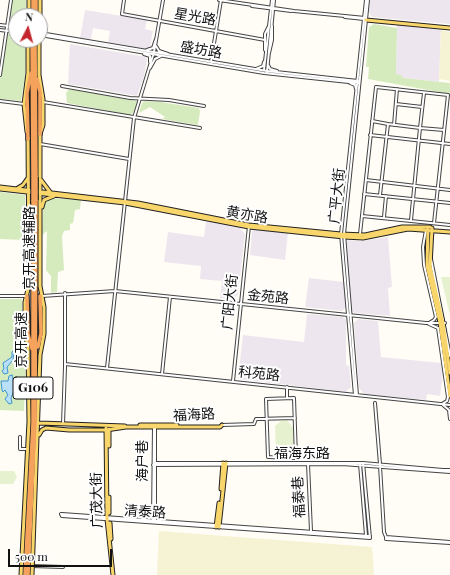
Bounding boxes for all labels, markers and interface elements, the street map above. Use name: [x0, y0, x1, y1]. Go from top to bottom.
street label: 星光路: [173, 5, 217, 29]
north arrow: [8, 8, 48, 48]
text: N: [24, 9, 34, 24]
street label: 盛坊路: [179, 38, 223, 62]
street label: 广平大街: [326, 167, 348, 225]
street label: 黄亦路: [225, 203, 269, 227]
street label: 京开高速辅路: [22, 206, 38, 290]
street label: 广阳大街: [219, 273, 241, 331]
street label: 金苑路: [246, 286, 290, 308]
street label: 京开高速: [14, 312, 30, 368]
street label: 科苑路: [237, 363, 281, 385]
road number: G106: [13, 377, 53, 399]
street label: 福海路: [173, 406, 215, 424]
street label: 海户巷: [135, 440, 151, 482]
street label: 福海东路: [274, 446, 330, 462]
street label: 广茂大街: [88, 472, 106, 528]
street label: 福泰巷: [290, 476, 308, 518]
street label: 清泰路: [123, 502, 167, 522]
scale bar: [10, 541, 114, 567]
text: 500 m: [15, 548, 48, 564]

